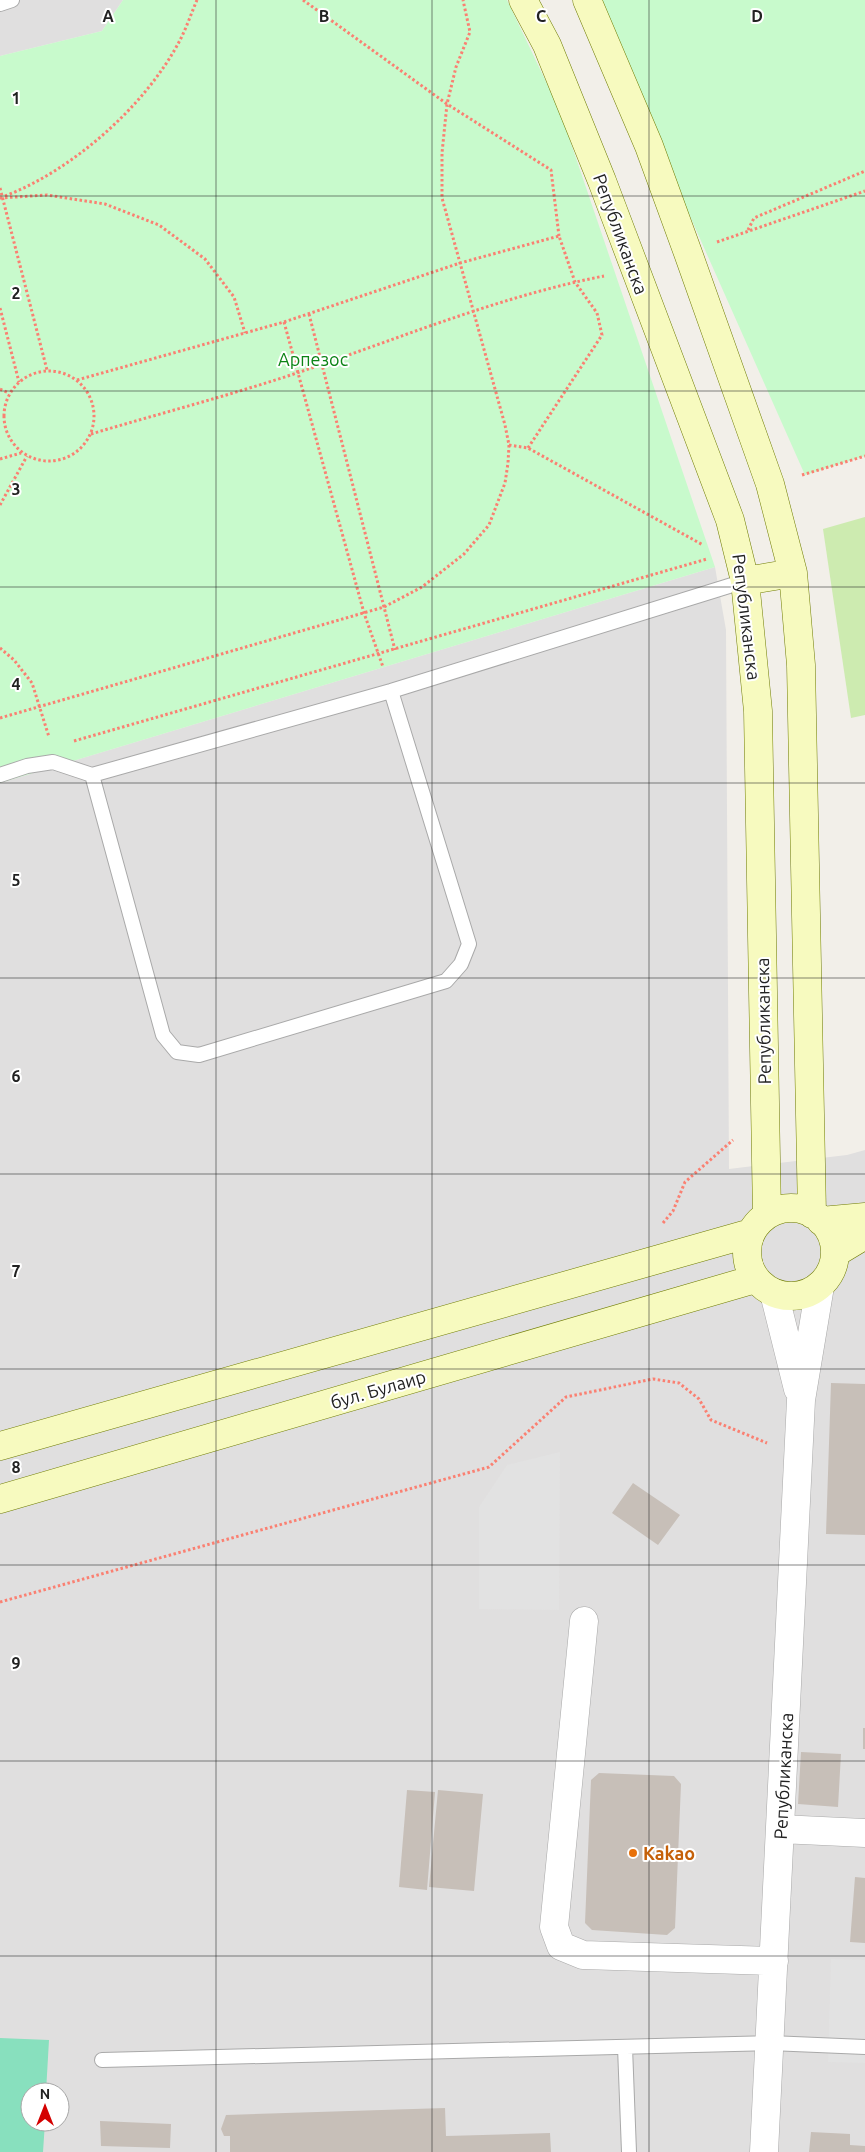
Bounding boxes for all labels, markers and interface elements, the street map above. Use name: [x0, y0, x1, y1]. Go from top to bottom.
text: A: [102, 7, 114, 25]
text: B: [319, 7, 329, 25]
text: C: [536, 7, 546, 25]
text: D: [751, 7, 763, 25]
text: 1: [11, 89, 21, 107]
street label: Републиканска: [590, 171, 652, 297]
text: 2: [11, 284, 21, 302]
park label: Арпезос: [278, 349, 348, 369]
text: 3: [11, 480, 21, 498]
street label: Републиканска: [729, 553, 765, 681]
text: 4: [11, 675, 21, 693]
text: 5: [11, 871, 21, 889]
street label: Републиканска: [752, 957, 774, 1085]
text: 6: [11, 1067, 21, 1085]
text: 7: [11, 1262, 21, 1280]
street label: бул. Булаир: [328, 1366, 428, 1412]
text: 8: [11, 1458, 21, 1476]
text: 9: [11, 1654, 21, 1672]
street label: Републиканска: [770, 1712, 796, 1840]
place label: Kakao: [643, 1843, 695, 1863]
marker: Kakao: [627, 1847, 639, 1859]
north arrow: [20, 2082, 70, 2132]
text: N: [40, 2086, 50, 2102]

